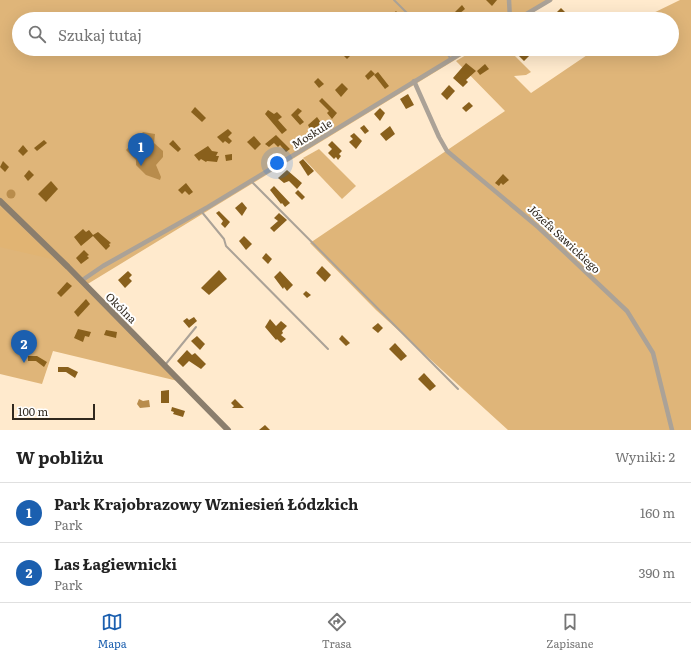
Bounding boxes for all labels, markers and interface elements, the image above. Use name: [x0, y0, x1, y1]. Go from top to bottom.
search box: [12, 12, 679, 56]
icon: search: [26, 23, 48, 45]
text: Szukaj tutaj: [58, 23, 142, 46]
street label: Moskule: [288, 114, 335, 152]
pin: 1: [128, 133, 154, 166]
your location: [267, 153, 287, 173]
street label: Józefa Sawickiego: [525, 200, 605, 276]
street label: Okólna: [103, 288, 141, 326]
pin: 2: [11, 330, 37, 363]
scale bar: [12, 402, 95, 421]
text: 100 m: [18, 403, 48, 419]
text: W pobliżu: [16, 444, 104, 469]
text: Wyniki: 2: [615, 447, 675, 466]
text: Park Krajobrazowy Wzniesień Łódzkich: [54, 492, 358, 515]
text: 1: [26, 503, 32, 522]
text: 160 m: [640, 503, 675, 522]
text: Park: [54, 515, 83, 534]
text: Las Łagiewnicki: [54, 552, 177, 575]
text: 2: [26, 563, 32, 582]
text: 390 m: [638, 563, 675, 582]
text: Park: [54, 575, 83, 594]
tab: Mapa: [97, 611, 127, 651]
tab: Trasa: [322, 611, 351, 651]
tab: Zapisane: [546, 611, 594, 651]

